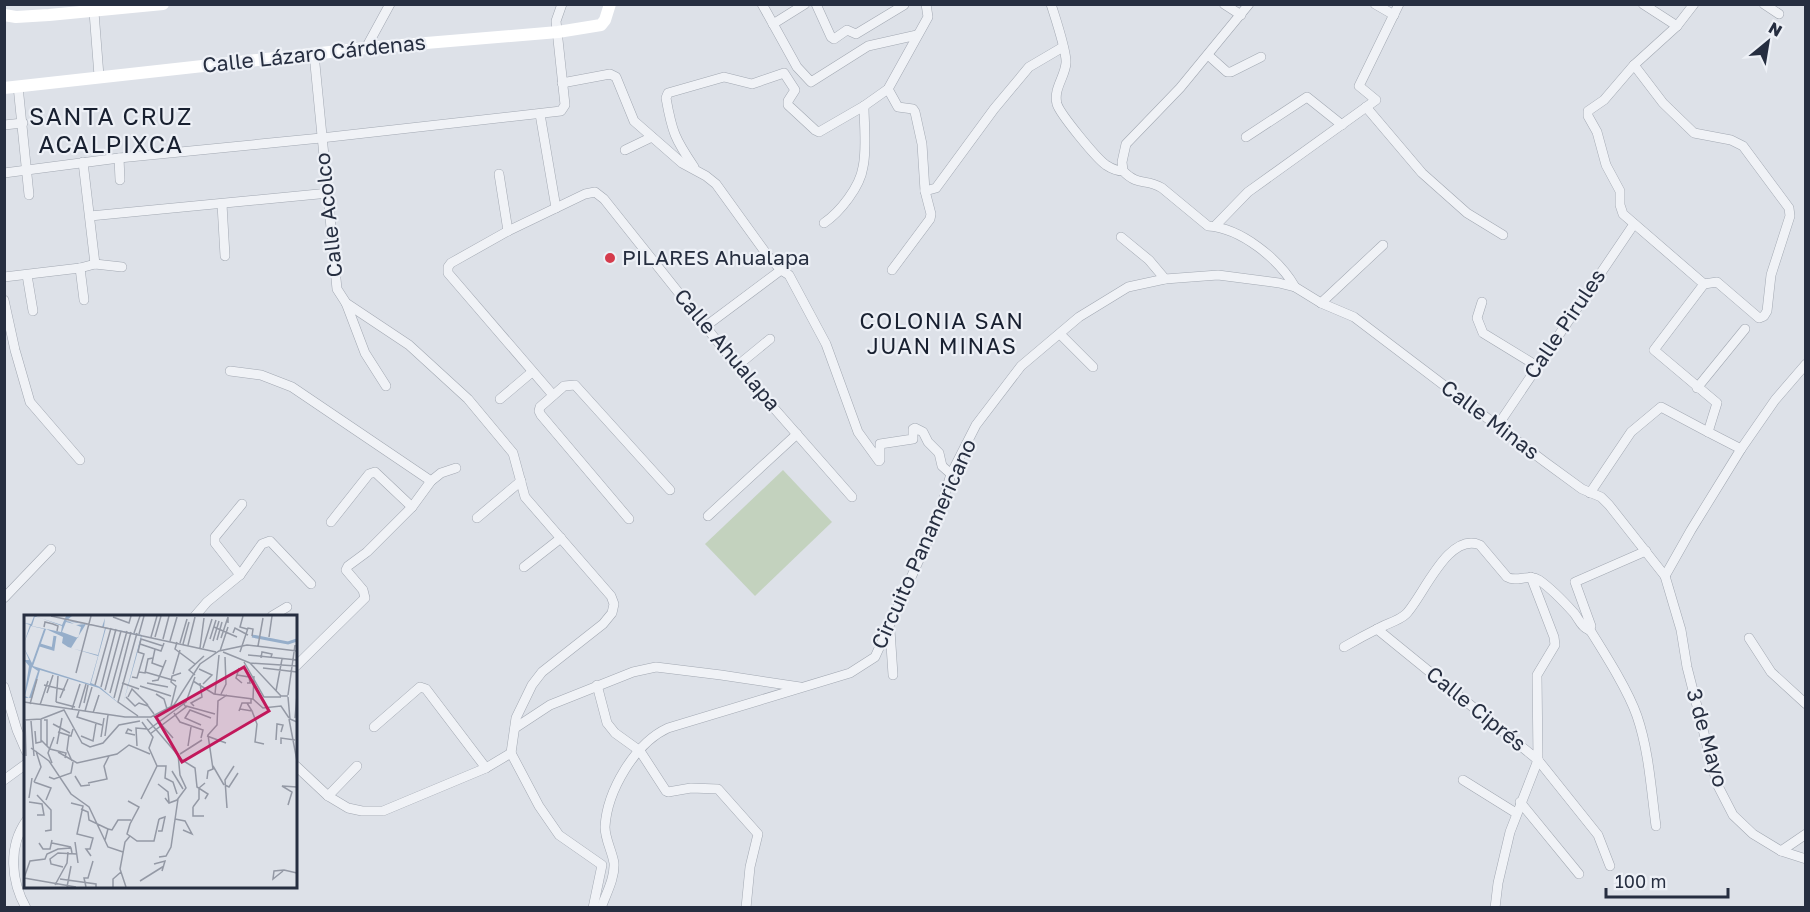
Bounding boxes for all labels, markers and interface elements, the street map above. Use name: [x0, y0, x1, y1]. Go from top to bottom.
north arrow: [1738, 12, 1798, 72]
text: N: [1765, 17, 1786, 41]
street label: Calle Lázaro Cárdenas: [201, 28, 427, 78]
district label: SANTA CRUZ ACALPIXCA: [29, 101, 193, 158]
street label: Calle Acolco: [309, 151, 347, 279]
place label: PILARES Ahualapa: [622, 244, 810, 270]
marker: PILARES Ahualapa: [603, 251, 617, 265]
street label: Calle Pirules: [1518, 264, 1610, 383]
street label: Calle Ahualapa: [669, 283, 786, 416]
district label: COLONIA SAN JUAN MINAS: [860, 307, 1024, 359]
street label: Calle Minas: [1436, 374, 1545, 465]
street label: Circuito Panamericano: [865, 434, 981, 653]
inset map: [24, 615, 297, 888]
street label: Calle Ciprés: [1421, 660, 1532, 756]
street label: 3 de Mayo: [1681, 685, 1734, 790]
scale bar: [1606, 861, 1728, 899]
text: 100 m: [1615, 870, 1666, 892]

